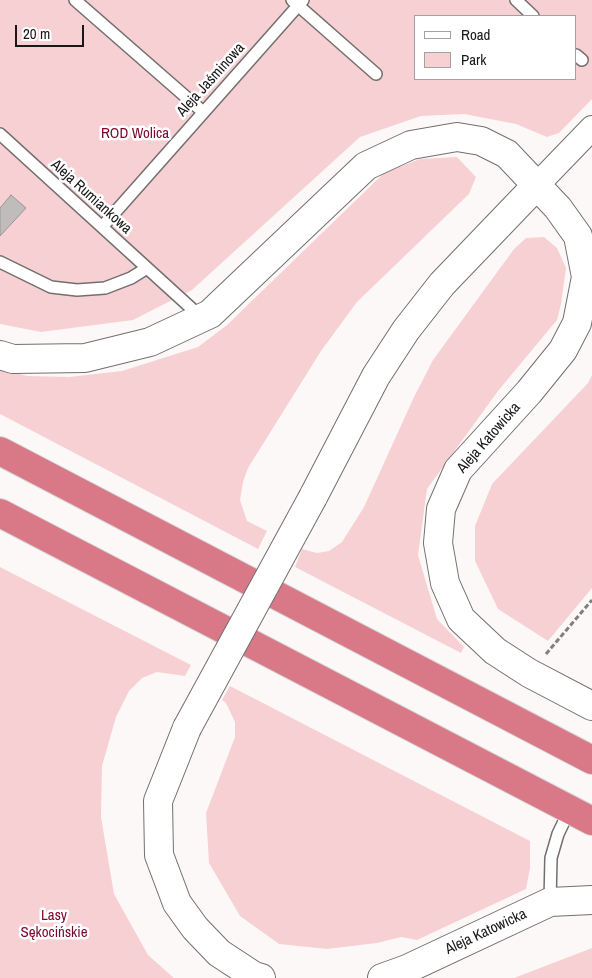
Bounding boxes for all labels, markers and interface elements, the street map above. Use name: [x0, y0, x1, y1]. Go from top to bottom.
scale bar: [18, 15, 86, 47]
legend: [414, 15, 577, 80]
text: 20 m: [23, 23, 50, 44]
text: Road: [461, 24, 490, 45]
street label: Aleja Jaśminowa: [173, 39, 249, 121]
text: Park: [461, 49, 486, 70]
park label: ROD Wolica: [101, 125, 169, 143]
street label: Aleja Rumiankowa: [47, 156, 135, 238]
street label: Aleja Katowicka: [454, 399, 524, 477]
street label: Aleja Katowicka: [443, 905, 529, 959]
park label: Lasy Sękocińskie: [20, 907, 88, 942]

